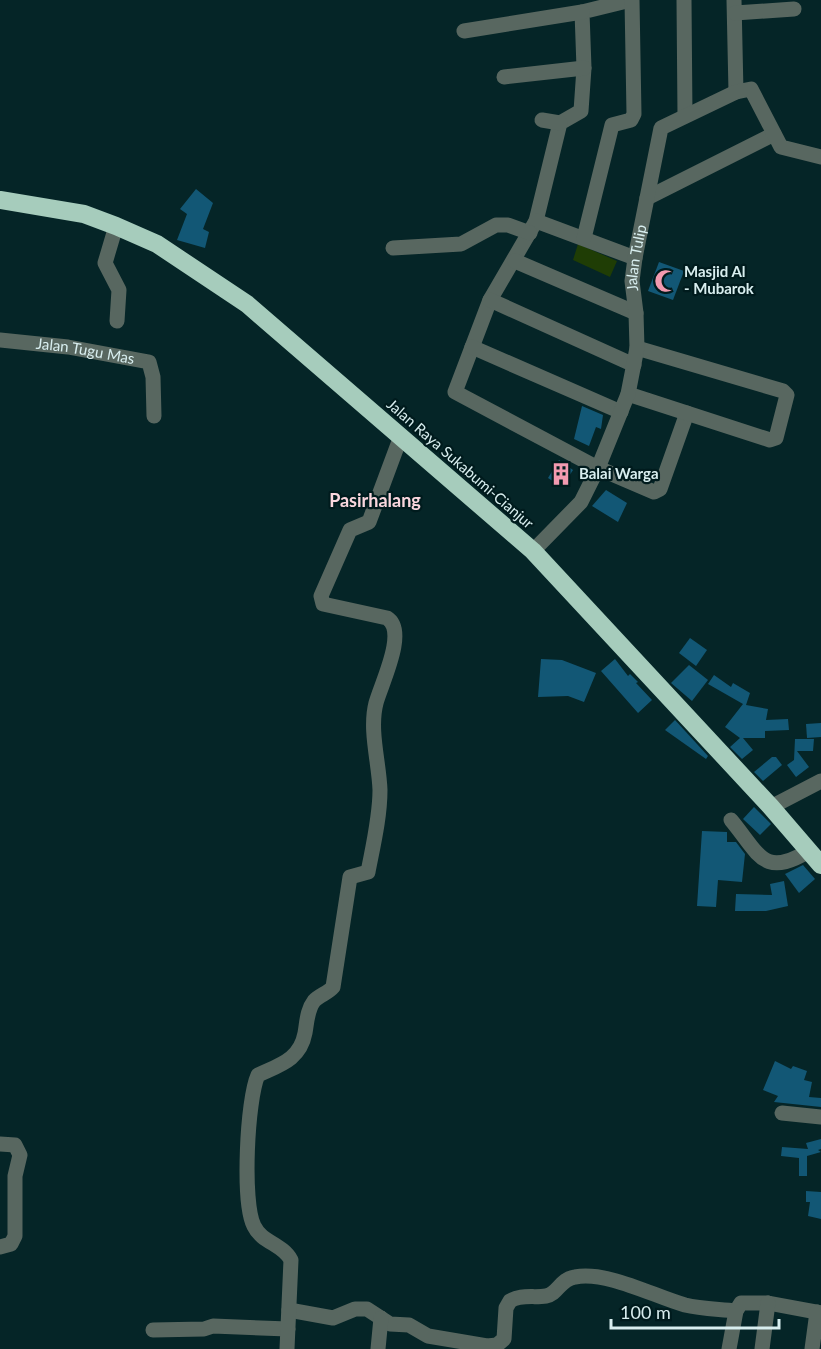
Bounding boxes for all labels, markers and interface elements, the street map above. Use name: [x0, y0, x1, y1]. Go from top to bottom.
street label: Jalan Tulip: [622, 223, 650, 293]
place label: Masjid Al - Mubarok: [684, 262, 755, 297]
mosque icon: Masjid Al - Mubarok: [653, 268, 679, 294]
street label: Jalan Tugu Mas: [35, 334, 136, 367]
street label: Jalan Raya Sukabumi-Cianjur: [384, 395, 538, 532]
building icon: Balai Warga: [548, 461, 574, 487]
place label: Balai Warga: [579, 464, 659, 482]
district label: Pasirhalang: [329, 489, 421, 511]
scale bar: [611, 1292, 779, 1330]
text: 100 m: [620, 1301, 671, 1323]

